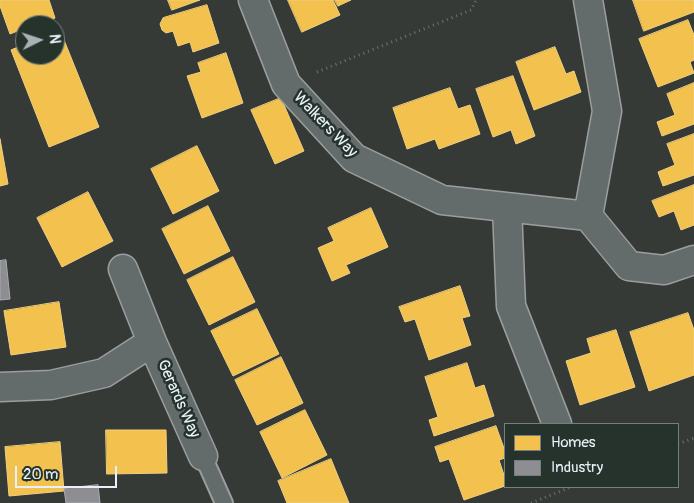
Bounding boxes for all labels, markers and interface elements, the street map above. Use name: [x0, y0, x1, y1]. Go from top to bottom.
north arrow: [15, 15, 65, 65]
text: N: [46, 34, 63, 44]
street label: Walkers Way: [289, 88, 361, 162]
street label: Gerards Way: [152, 357, 204, 441]
legend: [504, 423, 679, 488]
text: Homes: [551, 433, 596, 452]
scale bar: [18, 456, 120, 488]
text: Industry: [551, 458, 603, 477]
text: 20 m: [23, 465, 58, 484]

